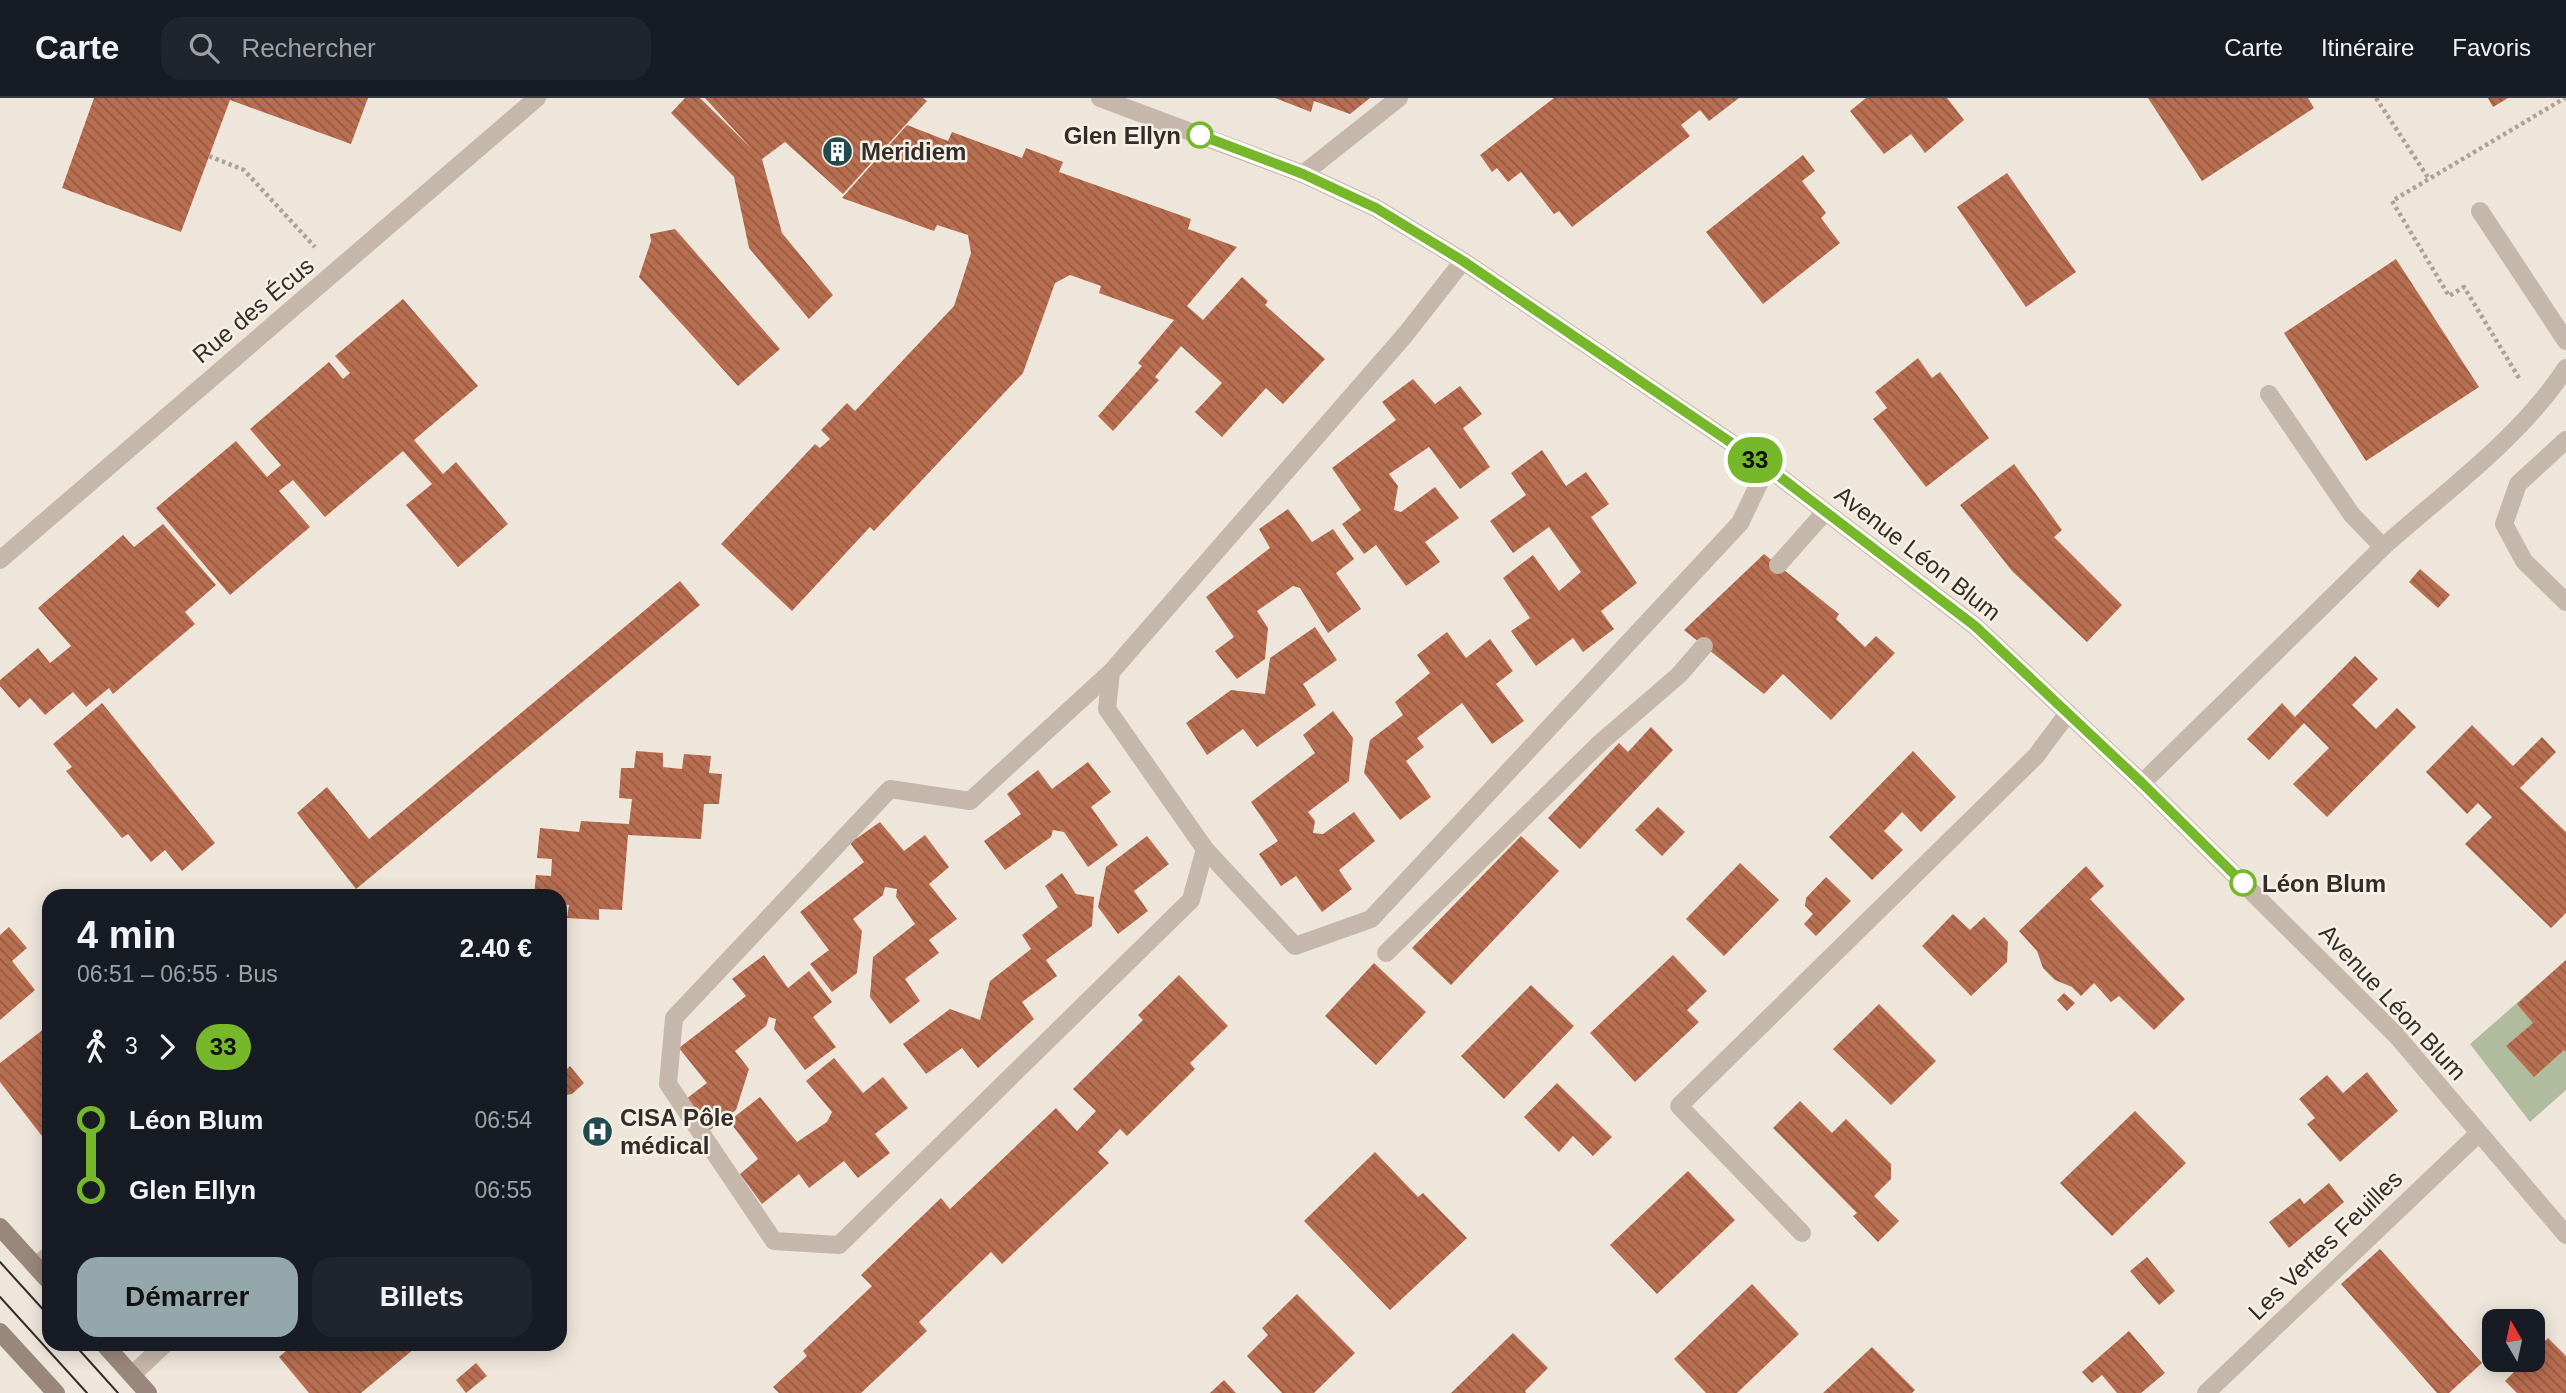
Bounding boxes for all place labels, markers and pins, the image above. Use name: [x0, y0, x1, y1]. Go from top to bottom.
place label: Glen Ellyn: [1064, 122, 1181, 149]
marker: Glen Ellyn: [1187, 122, 1213, 148]
building icon: Meridiem: [821, 134, 855, 168]
place label: Meridiem: [861, 138, 966, 165]
marker: Léon Blum: [2230, 870, 2256, 896]
place label: Léon Blum: [2262, 870, 2386, 897]
place label: CISA Pôle médical: [620, 1104, 734, 1159]
hospital icon: CISA Pôle médical: [580, 1114, 614, 1148]

